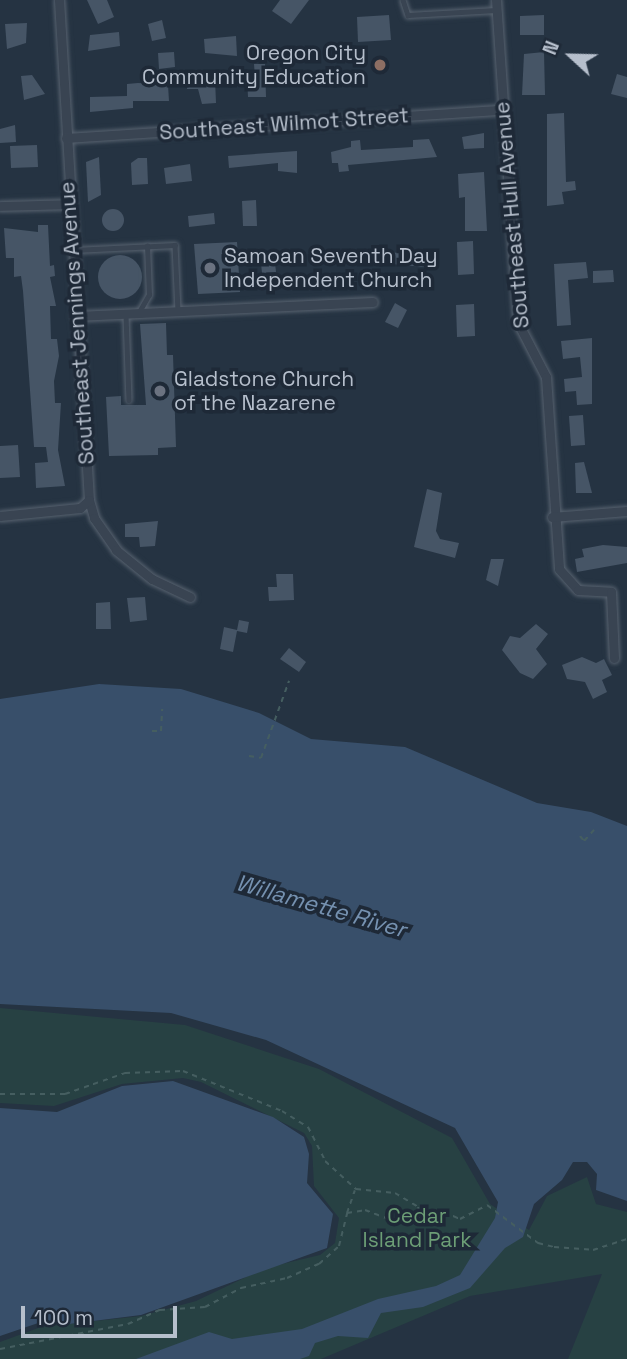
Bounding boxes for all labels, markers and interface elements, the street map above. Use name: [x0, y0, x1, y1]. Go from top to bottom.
north arrow: [536, 21, 606, 91]
text: N: [537, 37, 565, 59]
place label: Oregon City Community Education: [142, 40, 366, 90]
marker: Oregon City Community Education: [372, 57, 388, 73]
street label: Southeast Hull Avenue: [490, 100, 534, 330]
street label: Southeast Wilmot Street: [158, 103, 410, 145]
street label: Southeast Jennings Avenue: [55, 181, 99, 465]
place label: Samoan Seventh Day Independent Church: [224, 243, 438, 293]
marker: Samoan Seventh Day Independent Church: [202, 260, 218, 276]
place label: Gladstone Church of the Nazarene: [174, 366, 354, 416]
marker: Gladstone Church of the Nazarene: [152, 383, 168, 399]
water label: Willamette River: [233, 869, 409, 943]
park label: Cedar Island Park: [363, 1203, 471, 1253]
scale bar: [24, 1292, 180, 1336]
text: 100 m: [34, 1304, 93, 1331]

